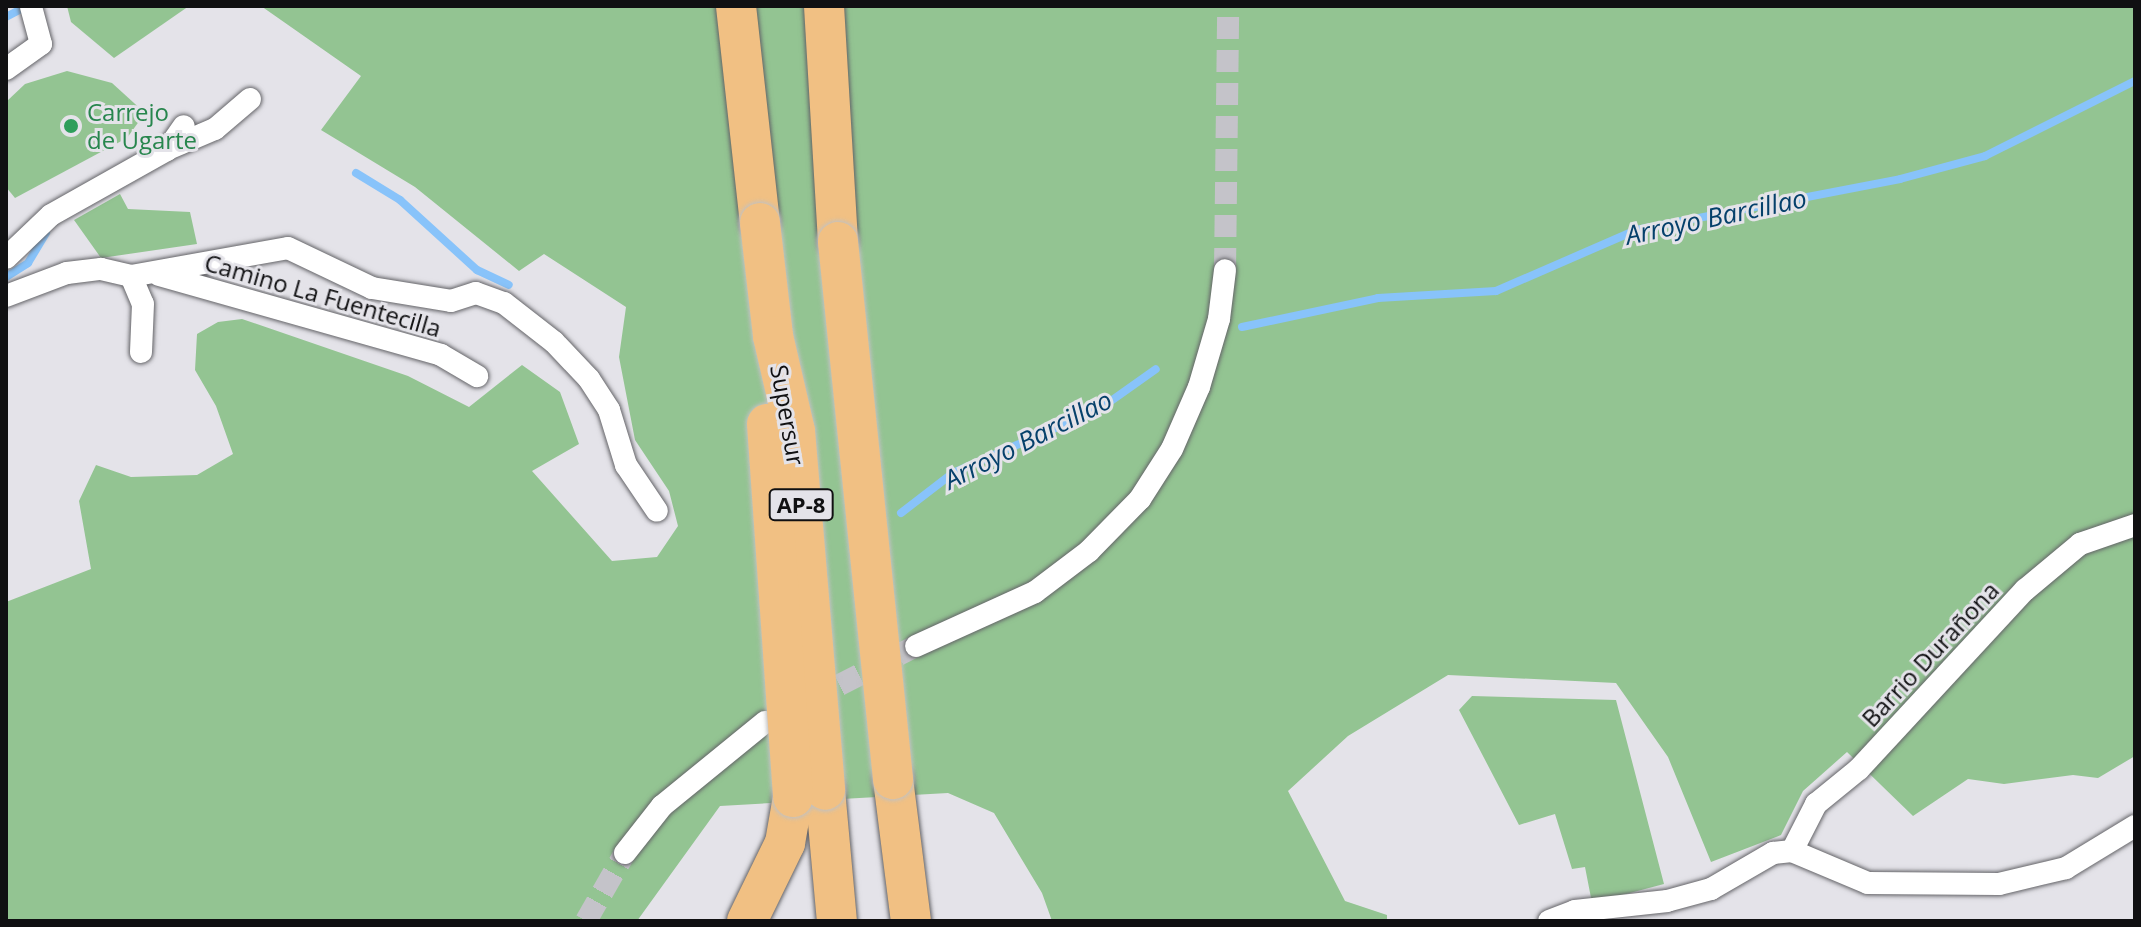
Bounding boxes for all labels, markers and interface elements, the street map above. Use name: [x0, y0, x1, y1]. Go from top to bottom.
place label: Carrejo de Ugarte: [87, 98, 197, 154]
marker: Carrejo de Ugarte: [62, 117, 80, 135]
water label: Arroyo Barcillao: [1623, 183, 1809, 251]
street label: Camino La Fuentecilla: [201, 247, 445, 343]
street label: Supersur: [765, 362, 811, 468]
water label: Arroyo Barcillao: [939, 384, 1117, 496]
road number: AP-8: [767, 487, 835, 523]
street label: Barrio Durañona: [1855, 576, 2005, 732]

